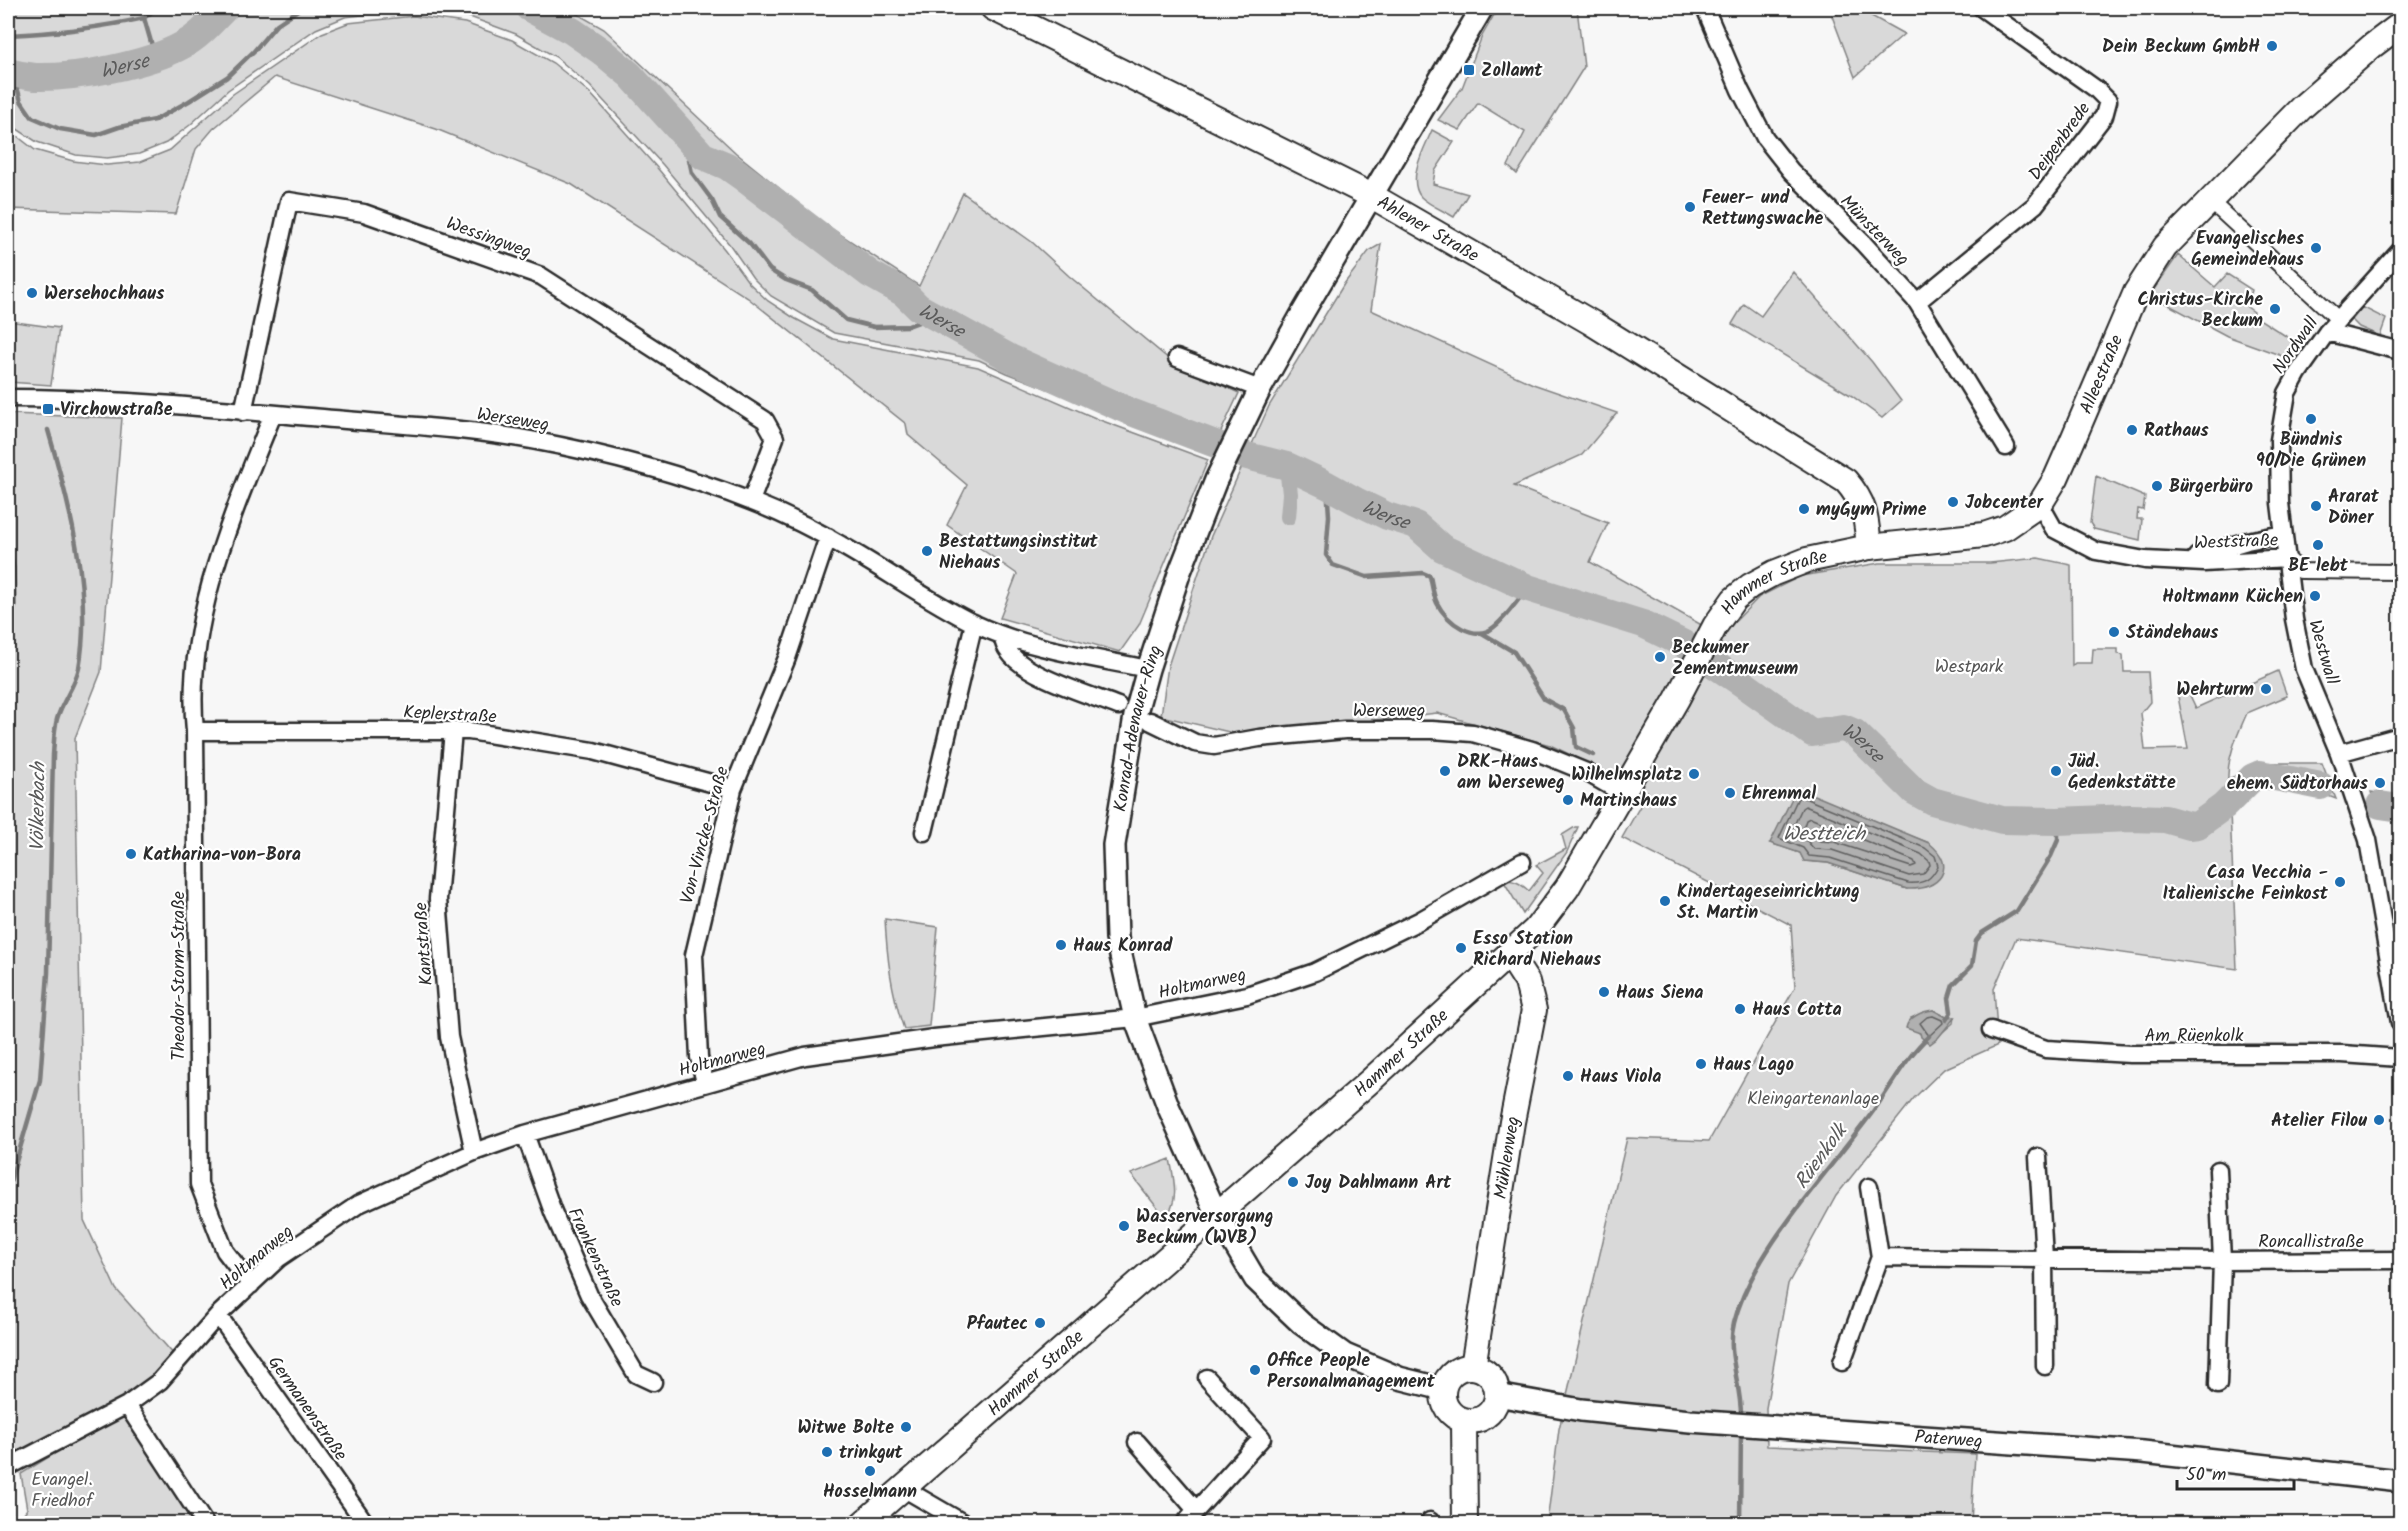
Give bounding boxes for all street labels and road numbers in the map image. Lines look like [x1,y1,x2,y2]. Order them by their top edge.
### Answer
street label: Deipenbrede [2022,97,2099,187]
street label: Ahlener Straße [1371,189,1484,271]
street label: Münsterweg [1832,189,1916,273]
street label: Wessingweg [442,210,535,267]
street label: Nordwall [2266,311,2327,381]
street label: Alleestraße [2072,331,2132,419]
street label: Werseweg [475,400,551,440]
street label: Weststraße [2193,527,2279,558]
street label: Hammer Straße [1714,543,1830,622]
street label: Westwall [2299,617,2346,689]
street label: Konrad-Adenauer-Ring [1107,642,1171,814]
street label: Werseweg [1353,697,1425,726]
street label: Keplerstraße [402,699,497,732]
street label: Von-Vincke-Straße [673,763,738,907]
street label: Theodor-Storm-Straße [165,891,194,1061]
street label: Kantstraße [407,901,442,986]
street label: Holtmarweg [1156,961,1249,1008]
street label: Hammer Straße [1348,1003,1456,1105]
street label: Am Rüenkolk [2145,1022,2244,1051]
street label: Holtmarweg [676,1035,769,1086]
street label: Mühlenweg [1487,1114,1529,1201]
street label: Frankenstraße [559,1203,630,1312]
street label: Holtmarweg [214,1218,300,1298]
street label: Roncallistraße [2258,1228,2364,1257]
street label: Hammer Straße [982,1324,1091,1424]
street label: Germanenstraße [260,1350,354,1467]
street label: Paterweg [1913,1423,1983,1457]

